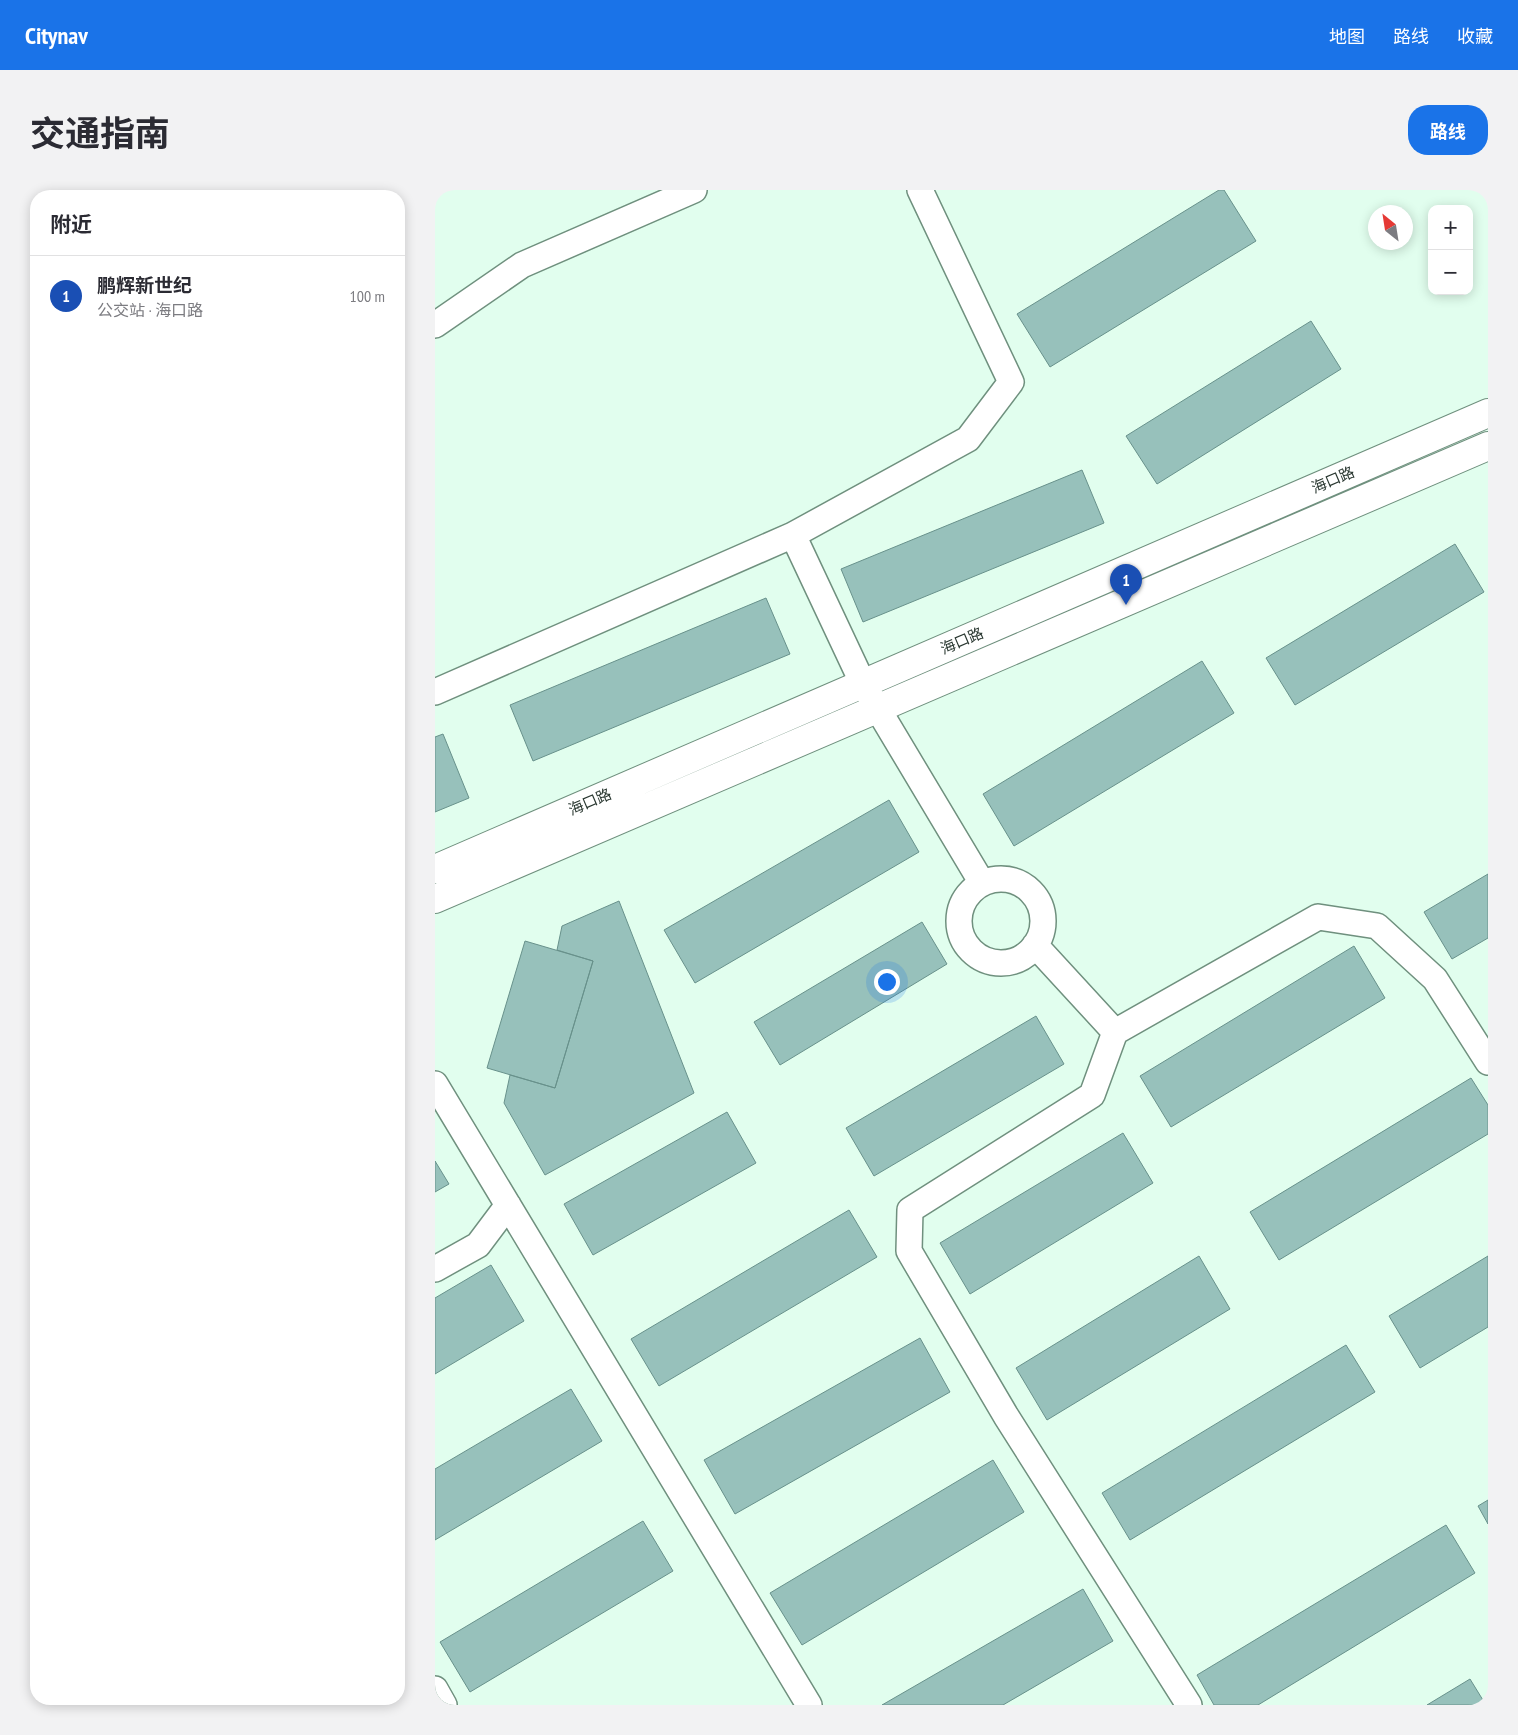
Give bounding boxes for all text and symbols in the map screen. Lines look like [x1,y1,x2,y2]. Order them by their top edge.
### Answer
text: Citynav [25,20,88,51]
text: 地图 [1329,25,1365,48]
text: 路线 [1393,25,1429,48]
text: 收藏 [1457,25,1493,48]
button: 路线 [1408,105,1488,155]
text: 交通指南 [30,110,170,156]
north arrow [1368,205,1413,250]
map controls [1428,205,1473,295]
button: + [1428,205,1473,250]
text: 附近 [50,211,92,238]
button: − [1428,250,1473,295]
text: 鹏辉新世纪 [97,273,192,297]
text: 1 [62,286,70,306]
text: 100 m [350,286,385,306]
text: 公交站 · 海口路 [97,300,203,320]
street label: 海口路 [1308,462,1357,497]
pin: 1 [1110,564,1142,605]
street label: 海口路 [937,623,986,658]
street label: 海口路 [565,784,614,819]
your location [874,969,900,995]

